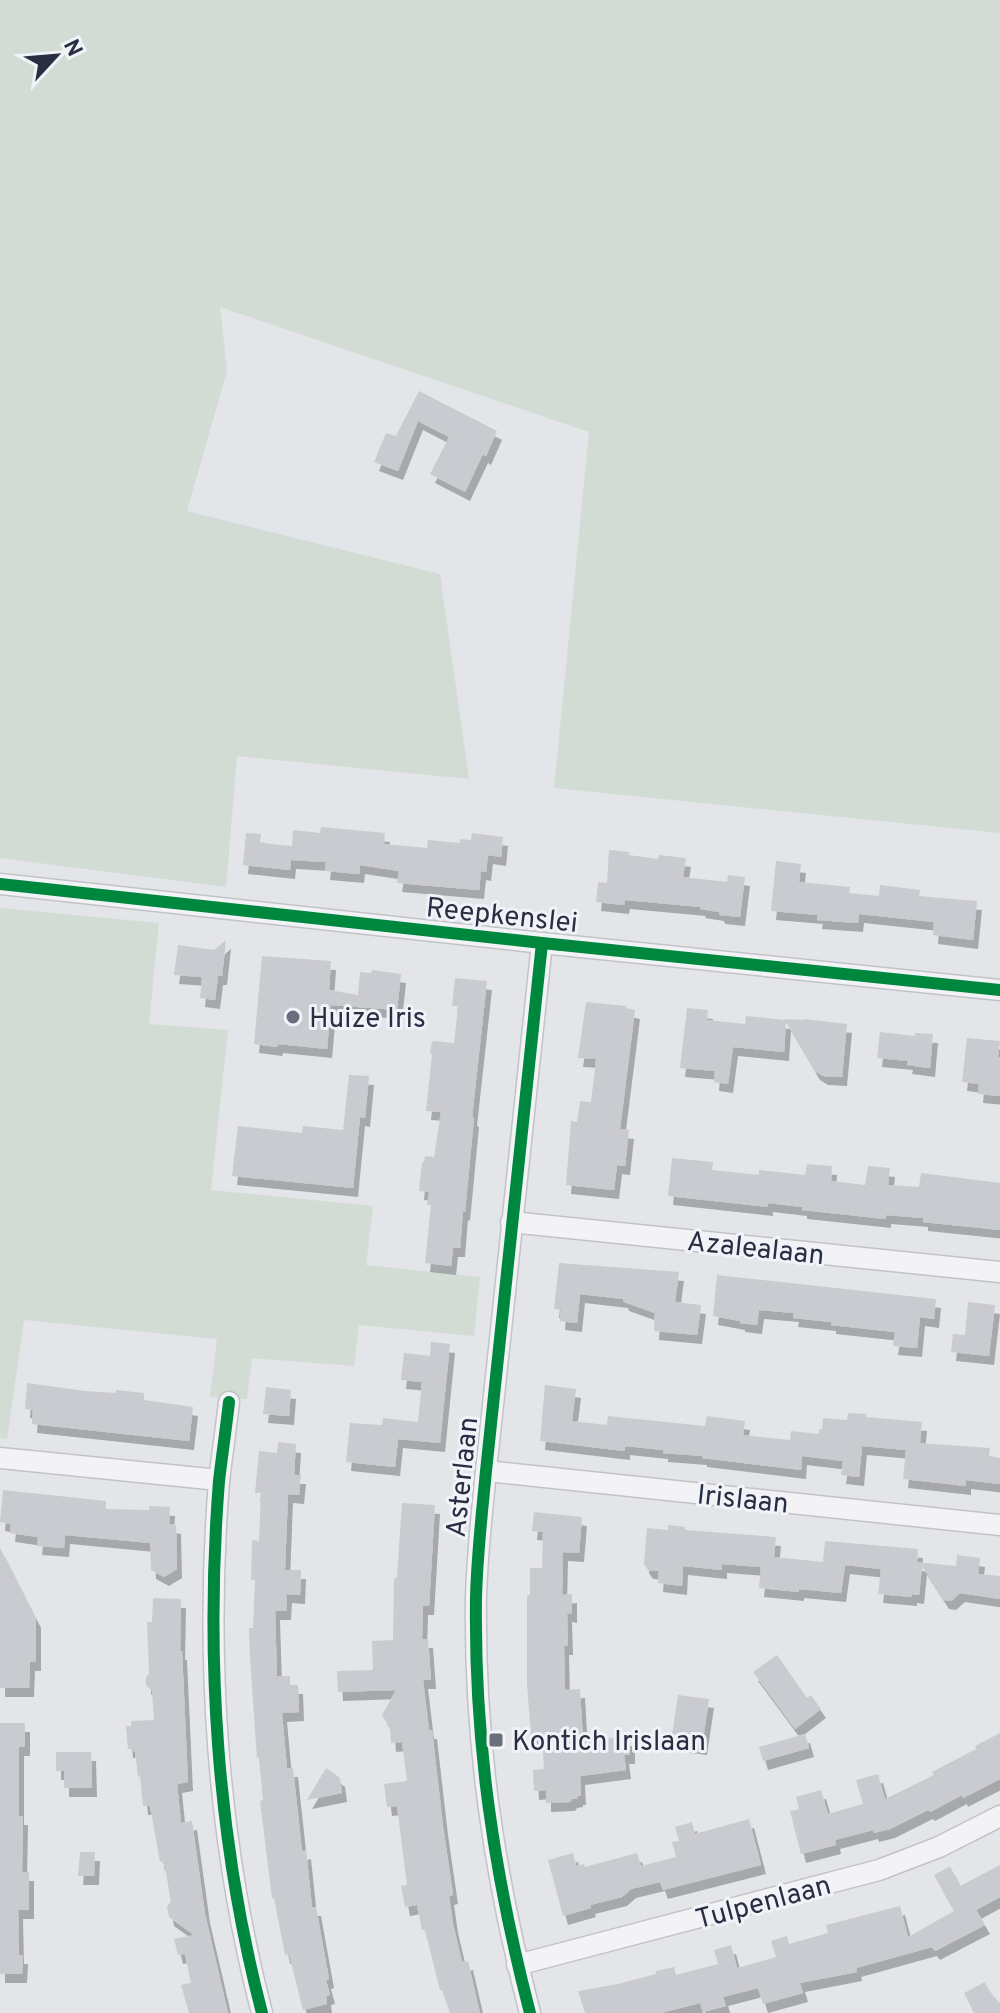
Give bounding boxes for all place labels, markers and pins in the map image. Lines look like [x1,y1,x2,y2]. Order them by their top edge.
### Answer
place label: Huize Iris [309,1002,426,1038]
marker: Huize Iris [284,1008,302,1026]
place label: Kontich Irislaan [512,1725,706,1761]
marker: Kontich Irislaan [487,1731,505,1749]

